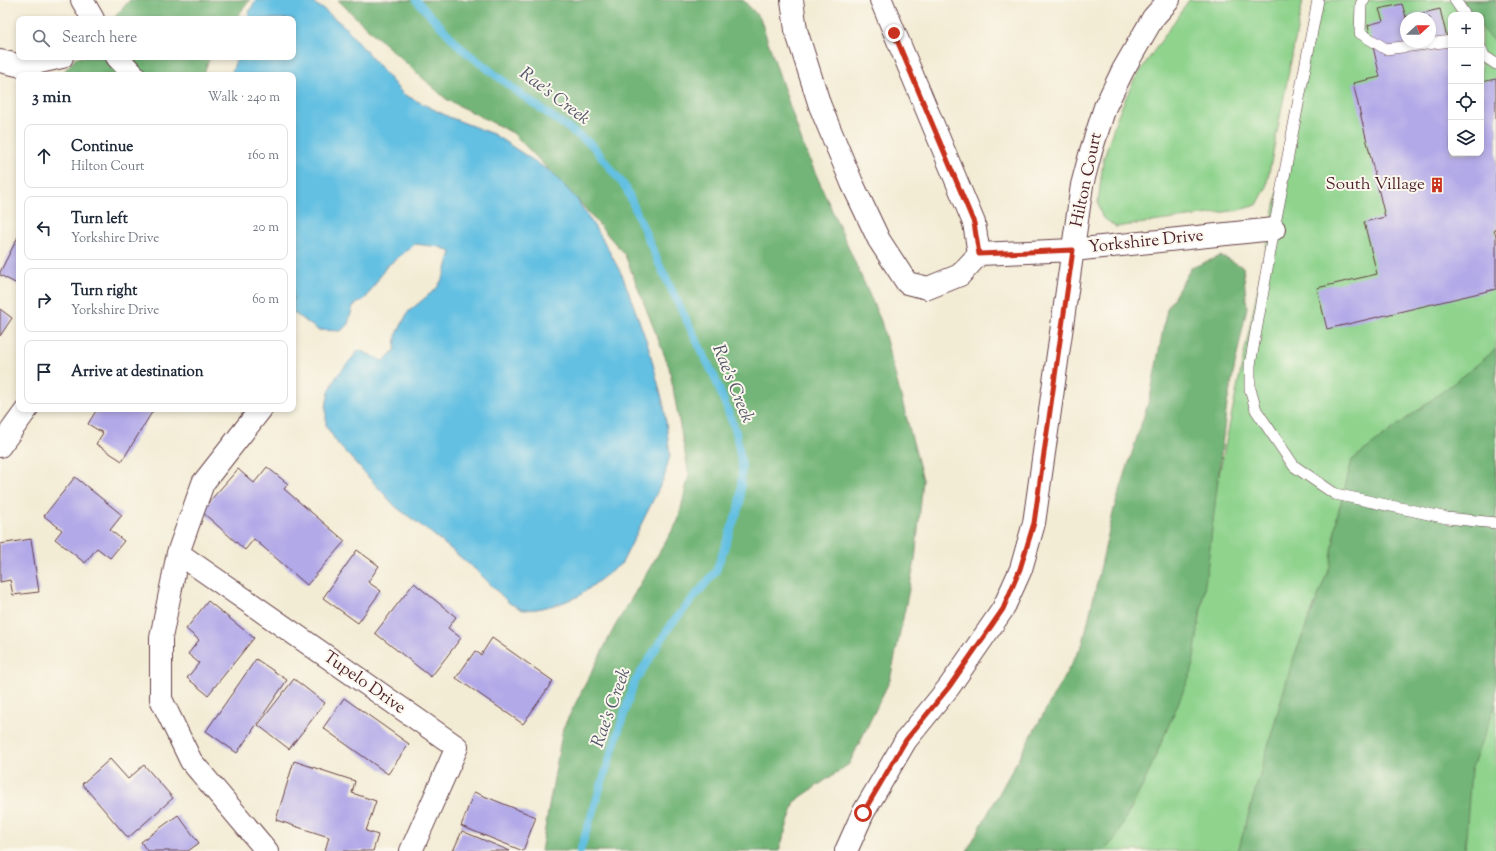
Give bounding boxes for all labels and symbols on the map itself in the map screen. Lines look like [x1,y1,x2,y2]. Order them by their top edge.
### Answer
north arrow [1400,12,1436,48]
route end [885,24,903,42]
water label: Rae's Creek [513,62,595,132]
street label: Hilton Court [1065,130,1109,230]
place label: South Village [1326,173,1425,197]
building icon: South Village [1428,176,1446,194]
street label: Yorkshire Drive [1087,224,1205,260]
water label: Rae's Creek [704,341,760,427]
street label: Tupelo Drive [318,646,410,720]
water label: Rae's Creek [586,665,638,751]
route start [854,804,872,822]

